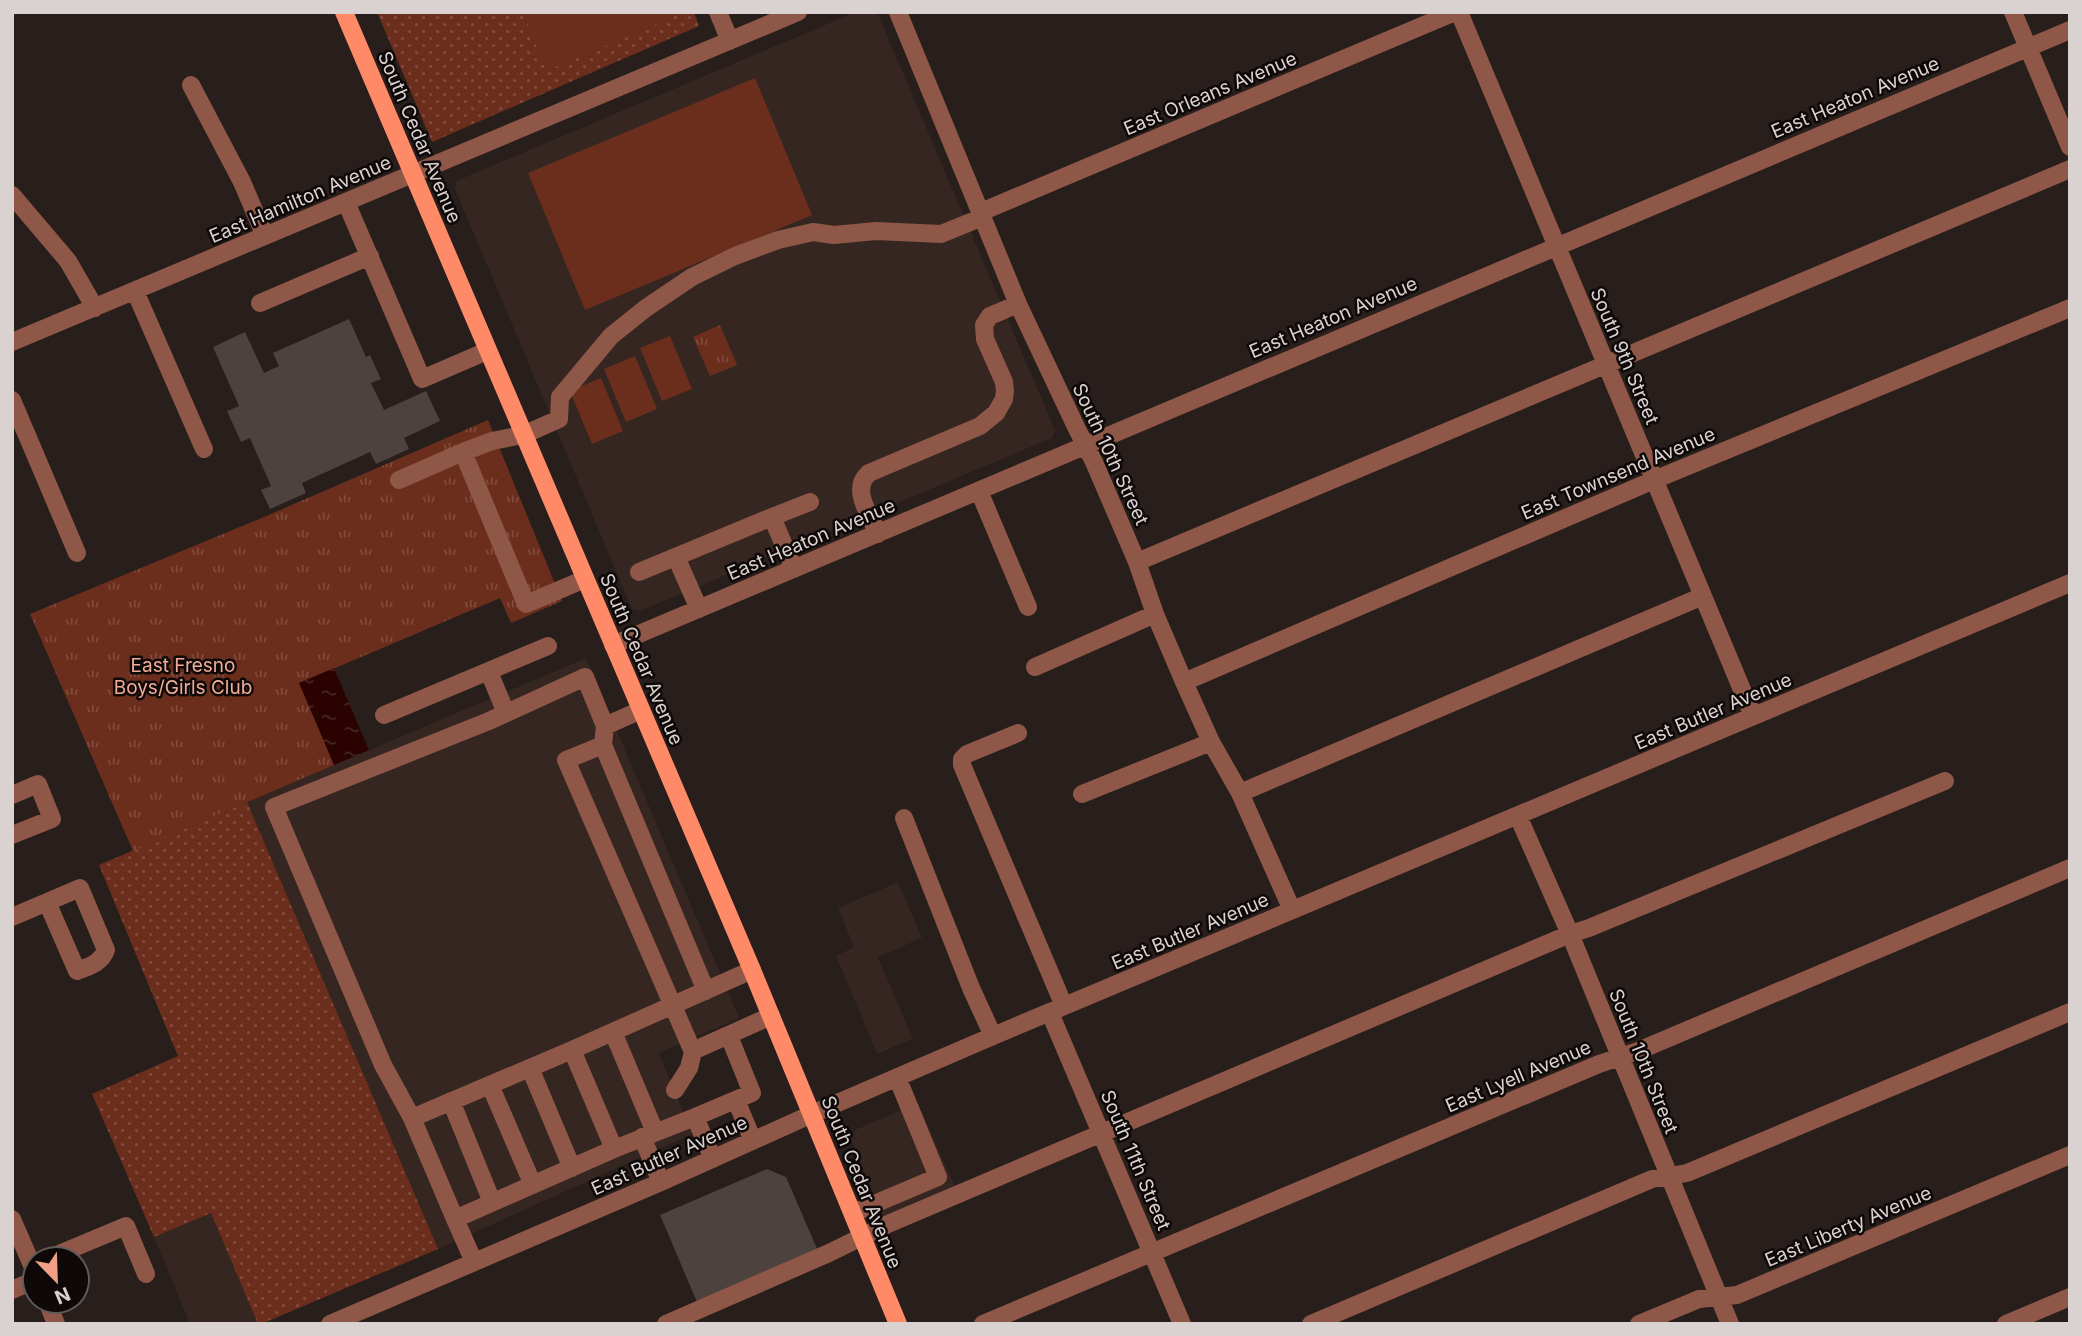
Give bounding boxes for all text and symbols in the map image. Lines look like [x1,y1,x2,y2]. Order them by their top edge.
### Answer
street label: East Orleans Avenue [1120,47,1300,140]
street label: South Cedar Avenue [373,48,466,226]
street label: East Heaton Avenue [1768,52,1943,143]
street label: East Hamilton Avenue [206,151,395,248]
street label: East Heaton Avenue [1246,272,1421,363]
street label: South 9th Street [1585,284,1664,428]
street label: South 10th Street [1068,380,1154,529]
street label: East Townsend Avenue [1518,422,1719,525]
street label: East Heaton Avenue [724,494,899,585]
street label: South Cedar Avenue [595,570,688,748]
park label: East Fresno Boys/Girls Club [114,654,252,699]
street label: East Butler Avenue [1631,668,1795,755]
street label: East Butler Avenue [1108,888,1272,975]
street label: South 10th Street [1604,985,1683,1137]
street label: East Lyell Avenue [1442,1035,1594,1117]
street label: South 11th Street [1096,1087,1175,1234]
street label: South Cedar Avenue [816,1093,907,1272]
street label: East Butler Avenue [588,1111,751,1200]
street label: East Liberty Avenue [1762,1181,1935,1272]
north arrow [21,1245,91,1315]
text: N [51,1282,74,1309]

